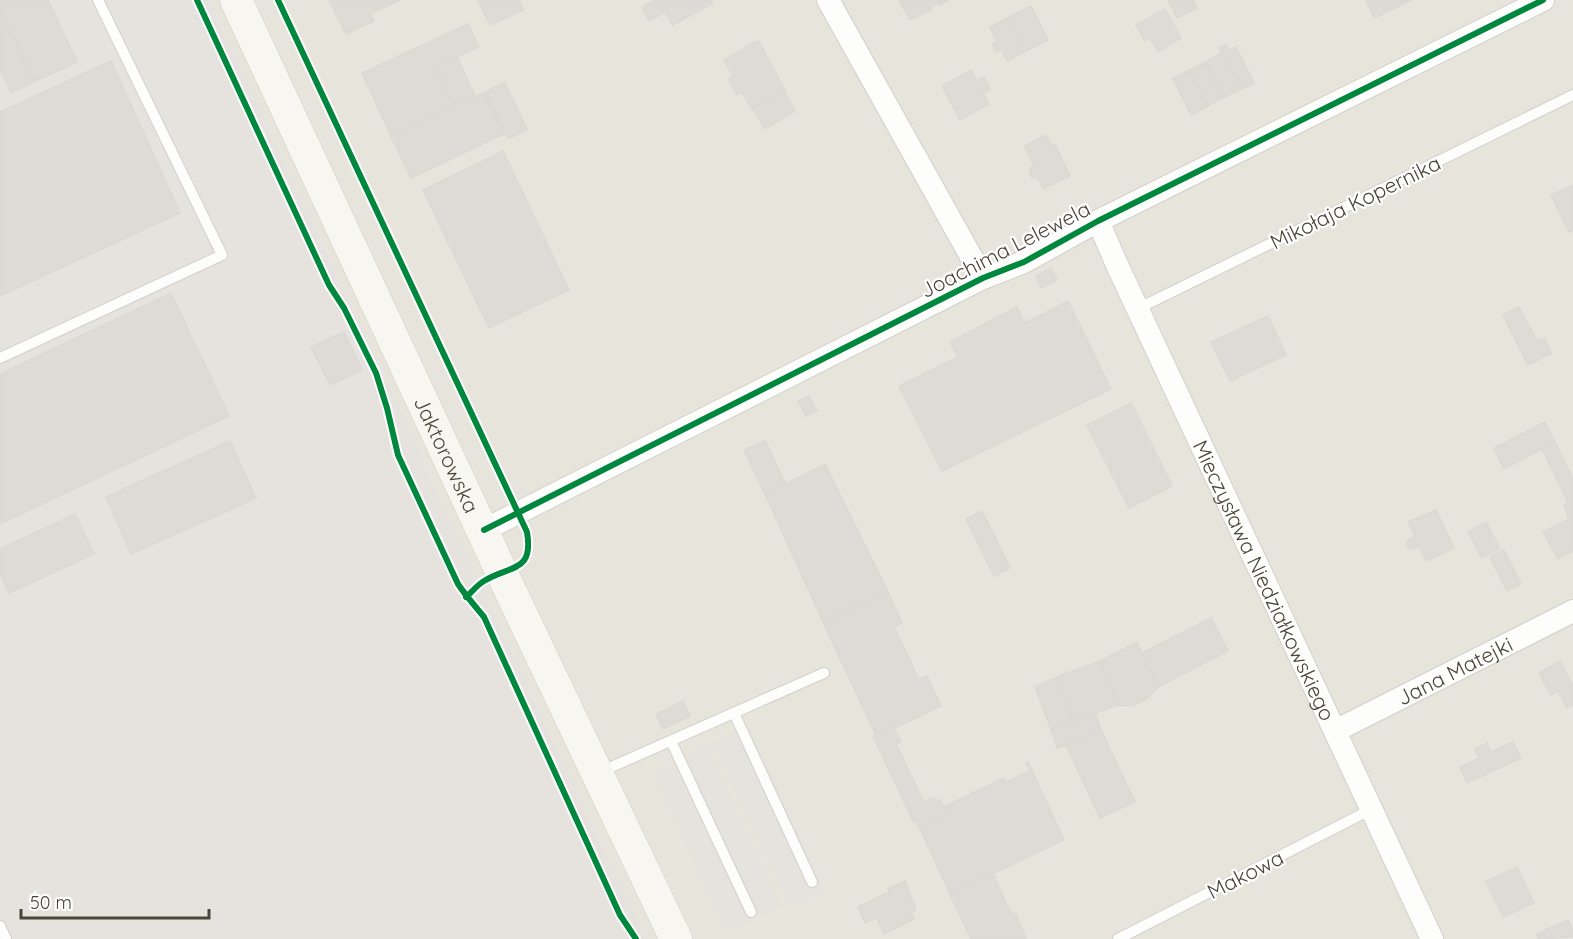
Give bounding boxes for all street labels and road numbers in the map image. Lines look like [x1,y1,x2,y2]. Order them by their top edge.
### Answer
street label: Mikołaja Kopernika [1265,149,1445,255]
street label: Joachima Lelewela [916,195,1094,303]
street label: Jaktorowska [409,392,485,517]
street label: Mieczysława Niedziałkowskiego [1188,436,1341,725]
street label: Jana Matejki [1393,631,1517,711]
street label: Makowa [1202,844,1288,904]

